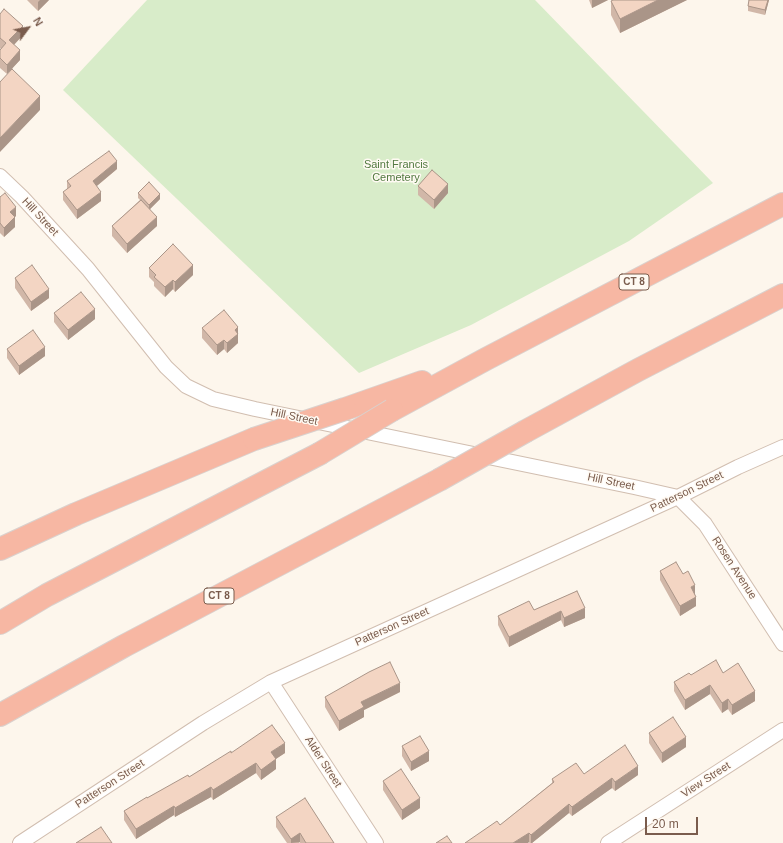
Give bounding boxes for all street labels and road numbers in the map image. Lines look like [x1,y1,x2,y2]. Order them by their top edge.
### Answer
street label: Hill Street [19,195,61,239]
road number: CT 8 [619,274,649,290]
street label: Hill Street [269,406,319,428]
street label: Patterson Street [648,469,726,515]
street label: Hill Street [586,471,636,493]
street label: Rosen Avenue [709,534,759,602]
road number: CT 8 [204,588,234,604]
street label: Patterson Street [353,605,431,649]
street label: Alder Street [302,734,344,790]
street label: Patterson Street [73,757,147,811]
street label: View Street [679,759,733,801]

